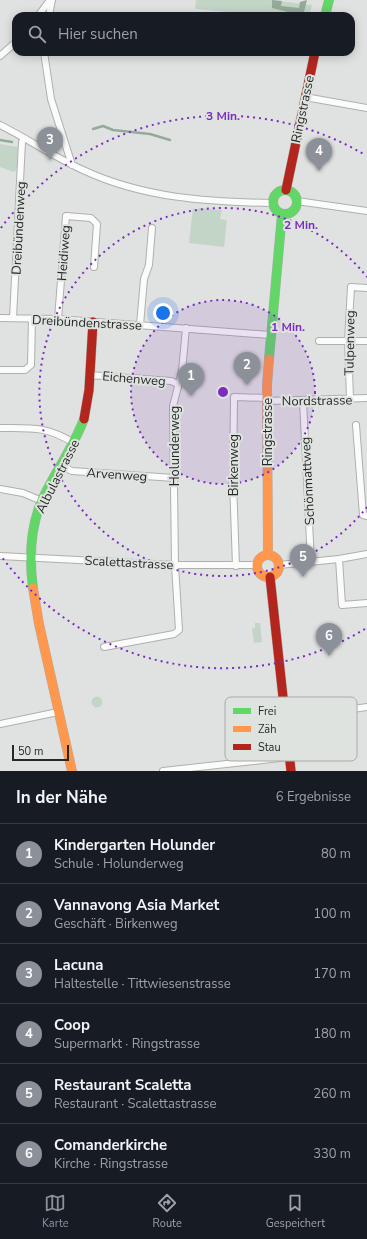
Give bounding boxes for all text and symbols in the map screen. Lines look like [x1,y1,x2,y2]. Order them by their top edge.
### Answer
search box [12,12,355,56]
icon: search [26,23,48,45]
text: Hier suchen [58,24,138,44]
street label: Ringstrasse [287,74,319,145]
text: 3 Min. [206,108,240,124]
pin: 3 [37,127,63,160]
pin: 4 [306,138,332,171]
street label: Dreibündenweg [8,181,30,275]
text: 2 Min. [284,217,318,233]
street label: Heidiweg [53,225,75,282]
your location [153,303,173,323]
street label: Tulpenweg [340,310,360,376]
street label: Dreibündenstrasse [32,311,142,335]
text: 1 Min. [271,319,305,335]
pin: 2 [234,352,260,385]
pin: 1 [178,363,204,396]
street label: Eichenweg [101,367,166,391]
centre of rings [216,385,230,399]
street label: Nordstrasse [282,391,353,411]
street label: Ringstrasse [259,398,277,466]
street label: Holunderweg [166,406,184,486]
street label: Birkenweg [225,434,243,496]
street label: Albulastrasse [32,436,84,516]
street label: Schönmattweg [297,436,319,526]
street label: Arvenweg [86,464,148,486]
pin: 5 [290,544,316,577]
street label: Scalettastrasse [84,552,174,574]
pin: 6 [316,623,342,656]
legend [225,697,357,761]
text: Frei [258,704,276,719]
text: Zäh [258,722,276,737]
text: Stau [258,740,281,755]
scale bar [12,743,69,762]
text: 50 m [18,744,43,759]
text: In der Nähe [16,786,107,809]
text: 6 Ergebnisse [276,788,351,806]
text: Kindergarten Holunder [54,835,215,855]
text: 1 [25,845,33,863]
text: 80 m [321,845,351,863]
text: Schule · Holunderweg [54,855,184,873]
text: Vannavong Asia Market [54,895,219,915]
text: 2 [25,905,33,923]
text: 100 m [313,905,351,923]
text: Geschäft · Birkenweg [54,915,178,933]
text: Lacuna [54,955,103,975]
text: 3 [25,965,33,983]
text: 170 m [313,965,351,983]
text: Haltestelle · Tittwiesenstrasse [54,975,231,993]
text: Coop [54,1015,90,1035]
text: 4 [25,1025,33,1043]
text: 180 m [313,1025,351,1043]
text: Supermarkt · Ringstrasse [54,1035,200,1053]
text: Restaurant Scaletta [54,1075,192,1095]
text: 5 [25,1085,33,1103]
text: 260 m [313,1085,351,1103]
text: Restaurant · Scalettastrasse [54,1095,216,1113]
text: Comanderkirche [54,1135,167,1155]
text: 6 [25,1145,33,1163]
text: 330 m [313,1145,351,1163]
text: Kirche · Ringstrasse [54,1155,168,1173]
tab: Karte [42,1192,69,1231]
tab: Route [153,1192,182,1231]
tab: Gespeichert [266,1192,325,1231]

